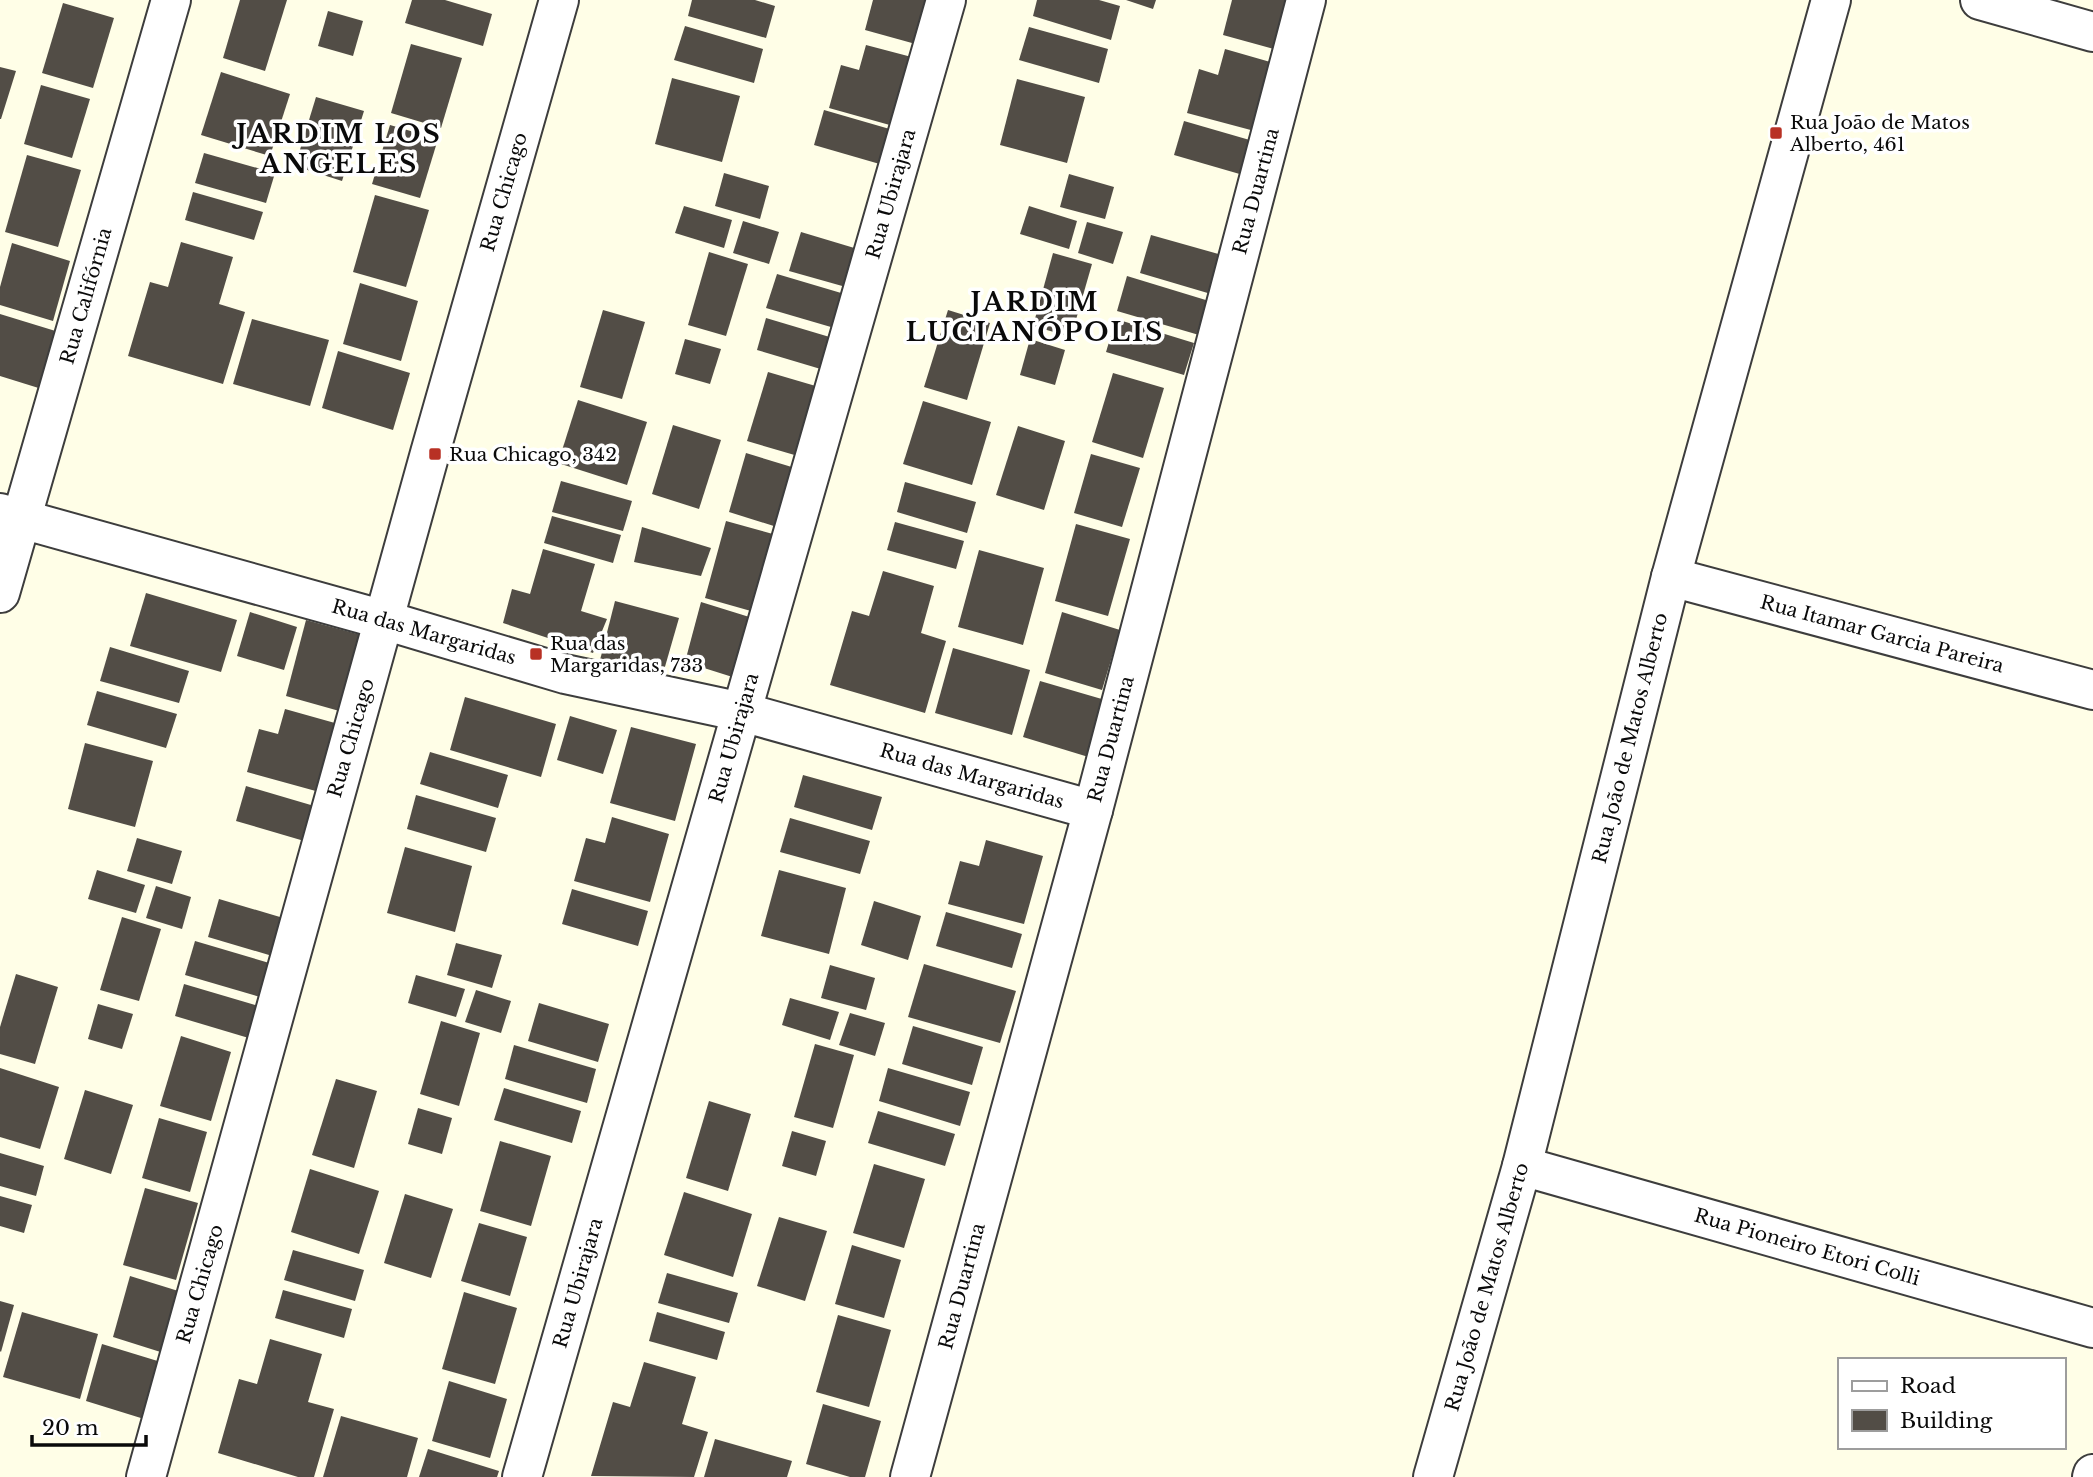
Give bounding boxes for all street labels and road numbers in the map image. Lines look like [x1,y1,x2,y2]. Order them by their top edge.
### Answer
street label: Rua Duartina [1228,125,1284,257]
street label: Rua Ubirajara [861,126,921,262]
street label: Rua Chicago [476,130,532,254]
street label: Rua Califórnia [56,225,117,367]
street label: Rua Itamar Garcia Pareira [1758,590,2007,678]
street label: Rua das Margaridas [329,595,519,669]
street label: Rua João de Matos Alberto [1588,610,1672,866]
street label: Rua Ubirajara [704,670,764,806]
street label: Rua Duartina [1083,673,1139,805]
street label: Rua Chicago [323,676,379,800]
street label: Rua das Margaridas [877,739,1067,813]
street label: Rua João de Matos Alberto [1440,1160,1534,1414]
street label: Rua Pioneiro Etori Colli [1692,1204,1923,1290]
street label: Rua Ubirajara [548,1215,608,1351]
street label: Rua Duartina [934,1220,990,1352]
street label: Rua Chicago [172,1222,228,1346]

